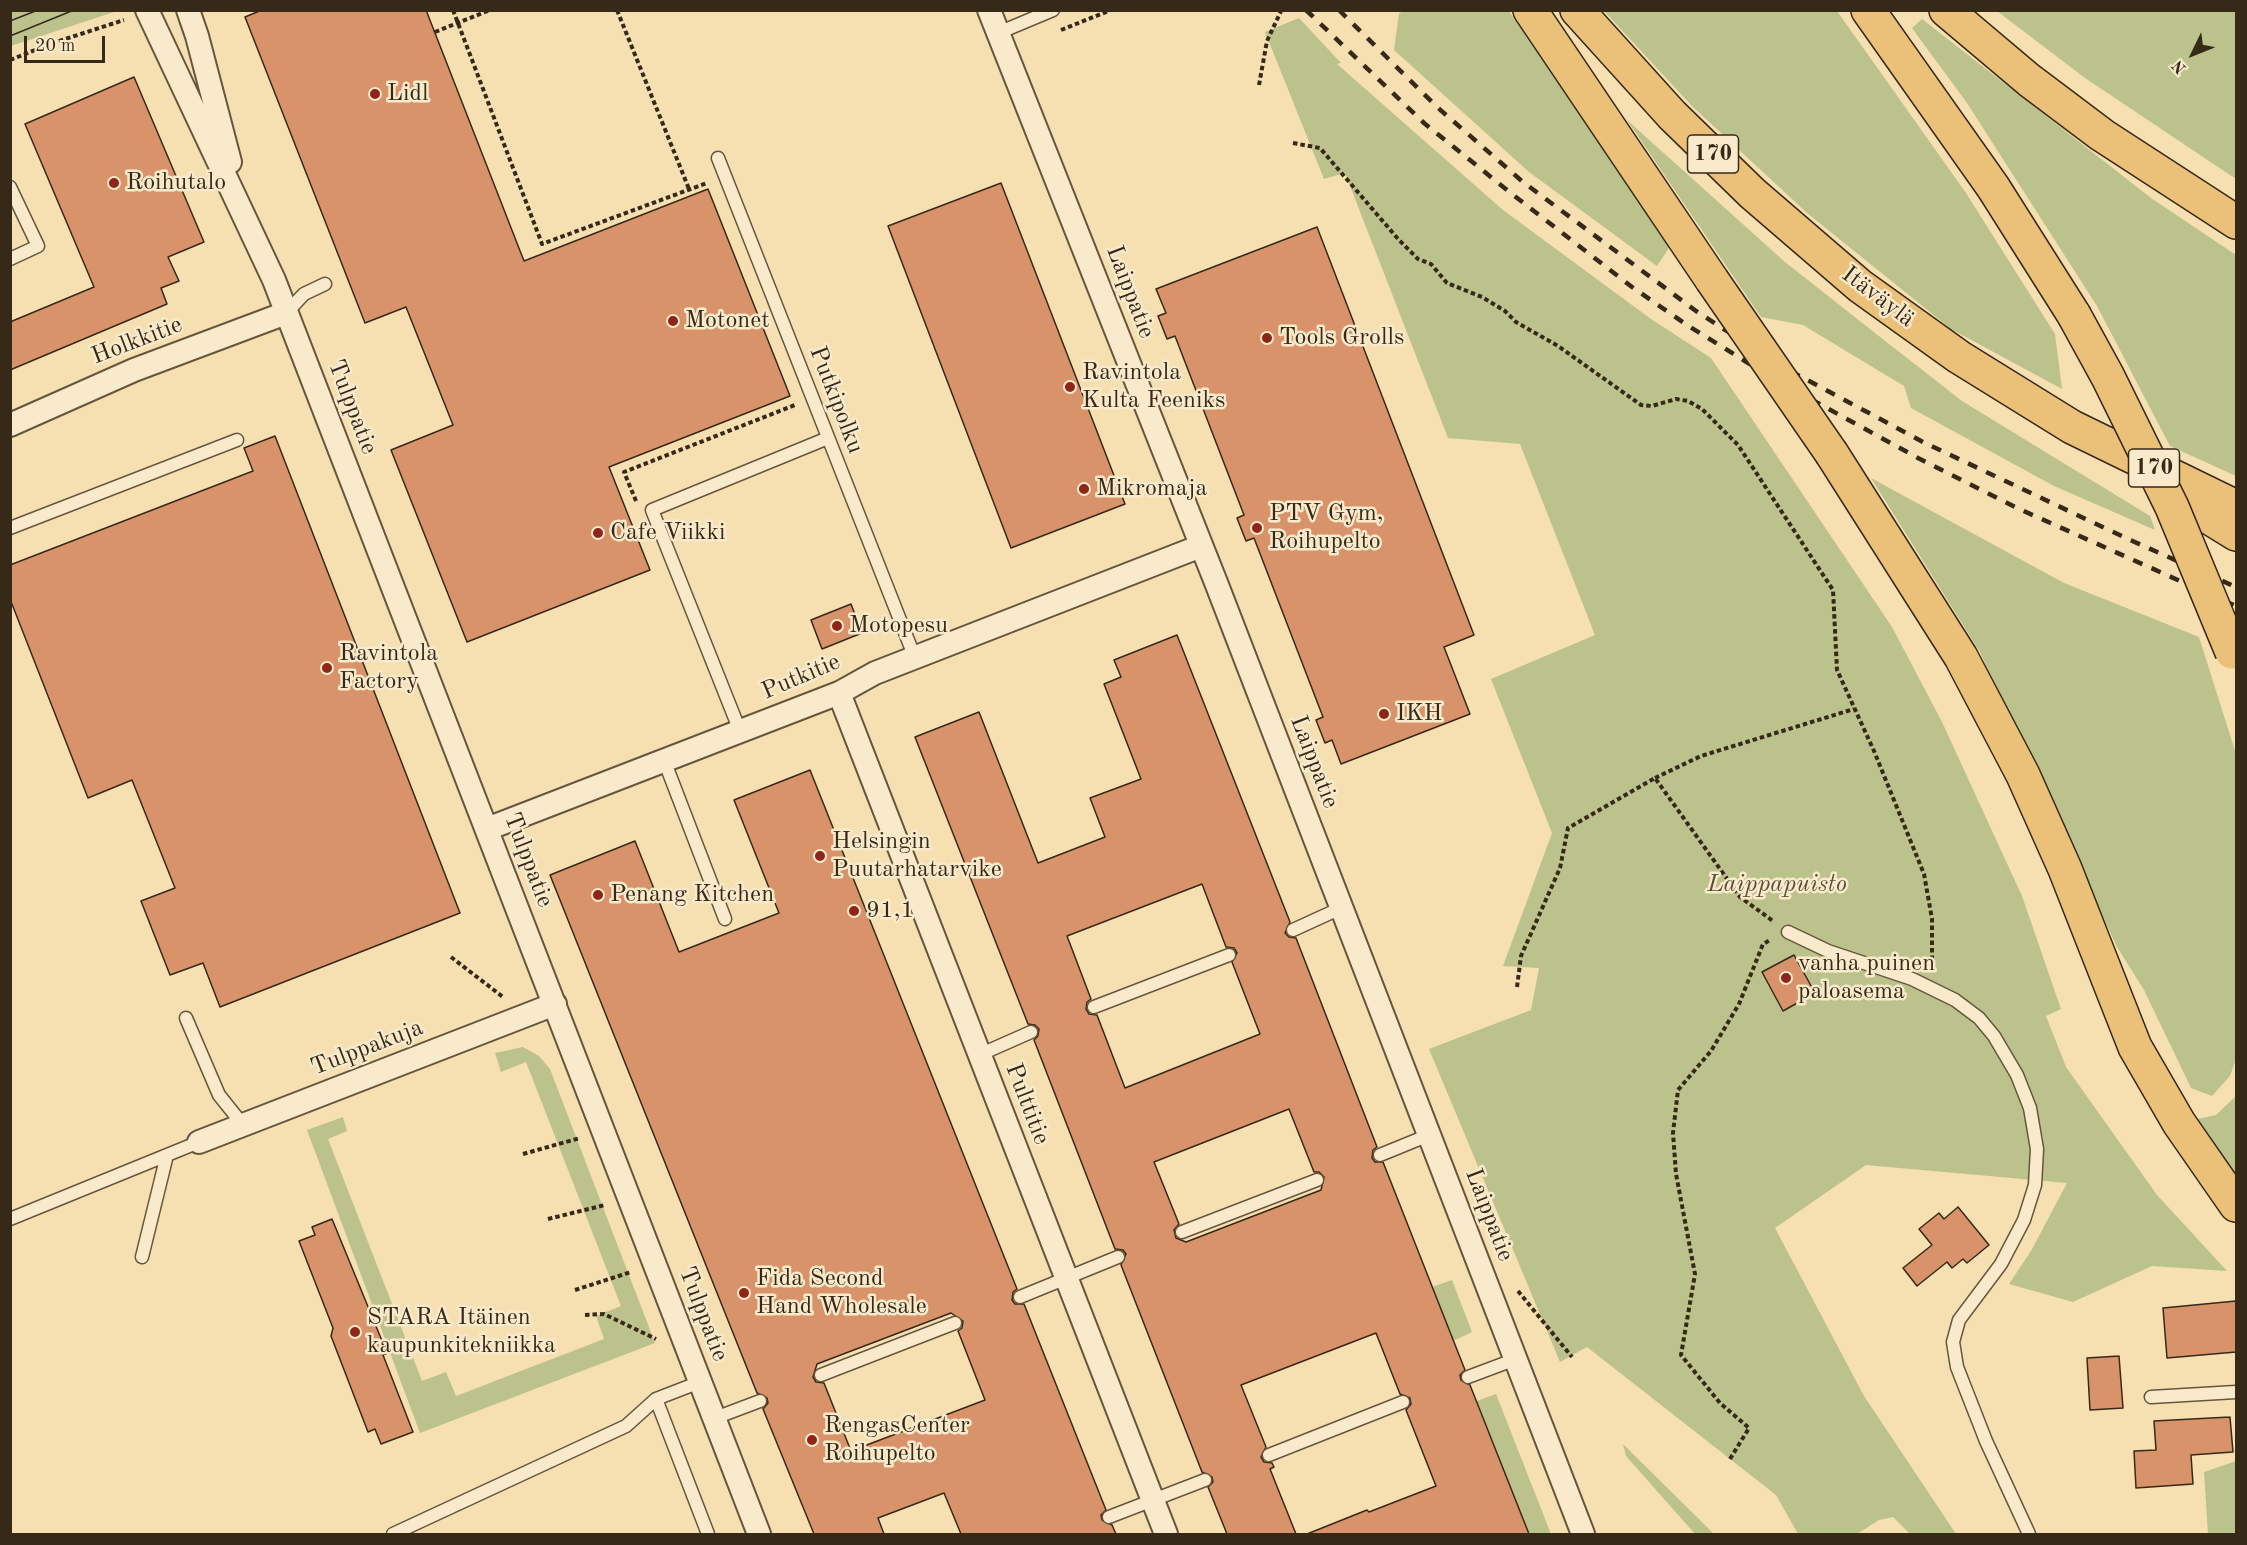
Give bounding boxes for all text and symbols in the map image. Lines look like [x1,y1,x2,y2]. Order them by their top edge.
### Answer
scale bar [27,24,108,62]
north arrow [2163,24,2223,84]
text: 20 m [35,37,75,55]
text: N [2170,56,2190,76]
place label: Lidl [387,80,429,108]
marker: Lidl [368,87,382,101]
road number: 170 [1688,135,1738,173]
place label: Roihutalo [126,169,226,197]
marker: Roihutalo [107,176,121,190]
street label: Laippatie [1099,242,1161,342]
street label: Itäväylä [1836,260,1920,334]
place label: Motonet [685,307,770,335]
street label: Holkkitie [88,311,186,371]
marker: Motonet [666,314,680,328]
place label: Tools Grolls [1279,324,1404,352]
marker: Tools Grolls [1260,331,1274,345]
street label: Putkipolku [802,342,870,458]
street label: Tulppatie [321,356,383,458]
place label: Ravintola Kulta Feeniks [1082,359,1225,415]
marker: Ravintola Kulta Feeniks [1063,380,1077,394]
road number: 170 [2128,449,2180,487]
place label: Mikromaja [1096,475,1207,503]
marker: Mikromaja [1077,482,1091,496]
place label: PTV Gym, Roihupelto [1269,500,1383,556]
place label: Cafe Viikki [610,519,725,547]
marker: PTV Gym, Roihupelto [1250,521,1264,535]
marker: Cafe Viikki [591,526,605,540]
place label: Motopesu [849,612,948,640]
marker: Motopesu [830,619,844,633]
place label: Ravintola Factory [339,640,438,696]
street label: Putkitie [757,648,845,706]
marker: Ravintola Factory [320,661,334,675]
place label: IKH [1396,700,1443,728]
marker: IKH [1377,707,1391,721]
street label: Laippatie [1283,712,1345,812]
street label: Tulppatie [497,809,559,911]
place label: Helsingin Puutarhatarvike [832,828,1002,884]
marker: Helsingin Puutarhatarvike [813,849,827,863]
park label: Laippapuisto [1707,871,1847,899]
place label: Penang Kitchen [610,881,774,909]
marker: Penang Kitchen [591,888,605,902]
place label: 91,1 [866,897,914,925]
marker: 91,1 [847,904,861,918]
place label: vanha puinen paloasema [1798,950,1935,1006]
marker: vanha puinen paloasema [1779,971,1793,985]
street label: Tulppakuja [307,1013,427,1083]
street label: Pulttitie [998,1059,1056,1149]
street label: Laippatie [1458,1165,1520,1265]
street label: Tulppatie [672,1263,734,1365]
place label: Fida Second Hand Wholesale [756,1265,927,1321]
marker: Fida Second Hand Wholesale [737,1286,751,1300]
place label: STARA Itäinen kaupunkitekniikka [367,1304,556,1360]
marker: STARA Itäinen kaupunkitekniikka [348,1325,362,1339]
place label: RengasCenter Roihupelto [824,1412,970,1468]
marker: RengasCenter Roihupelto [805,1433,819,1447]

